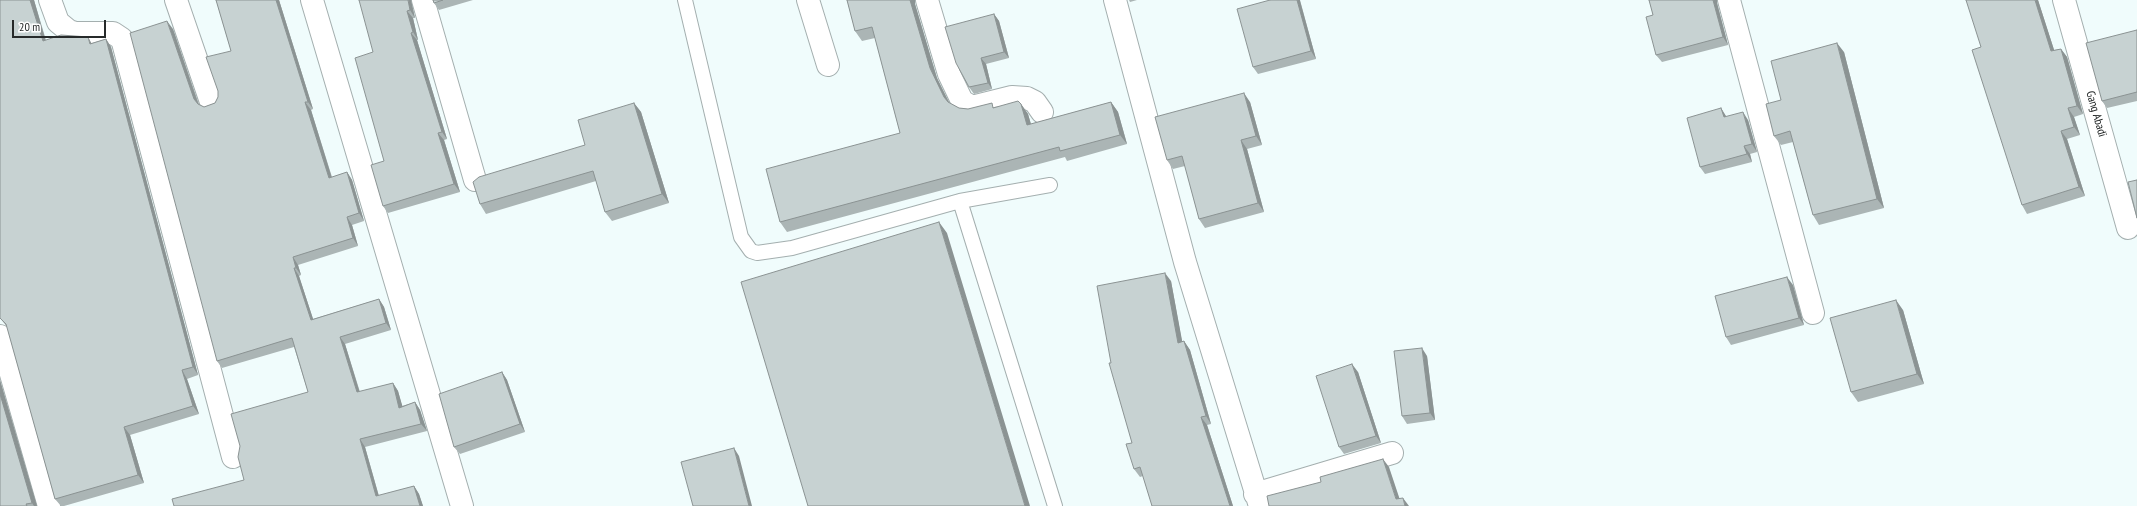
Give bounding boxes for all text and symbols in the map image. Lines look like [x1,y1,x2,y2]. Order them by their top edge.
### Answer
scale bar [14,12,108,38]
text: 20 m [19,19,40,34]
street label: Gang Abadi [2083,89,2109,139]

